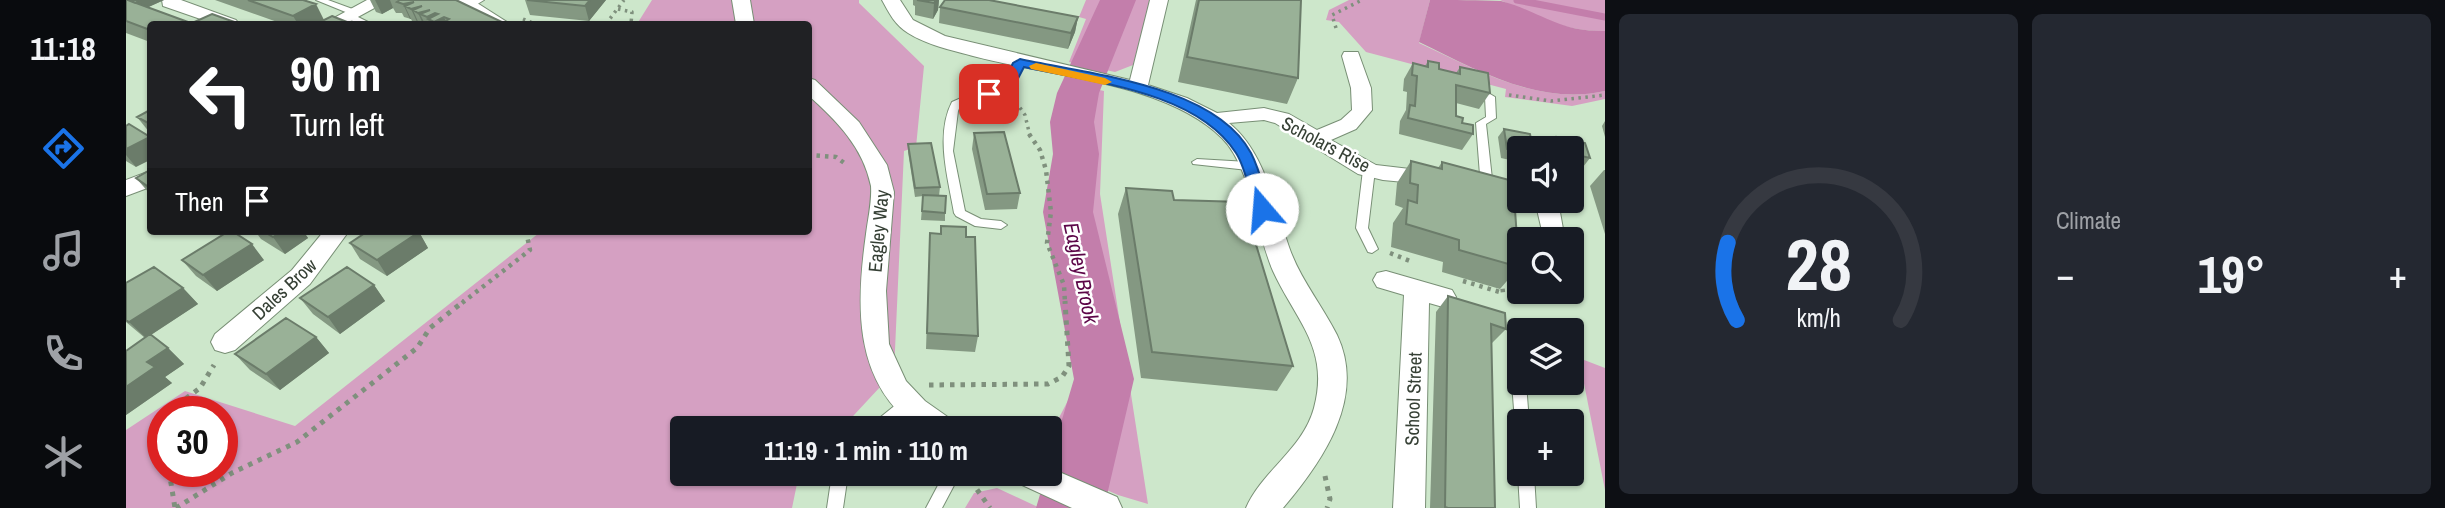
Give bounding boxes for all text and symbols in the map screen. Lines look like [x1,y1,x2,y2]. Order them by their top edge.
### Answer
text: 11:18 [30,27,96,70]
text: 90 m [290,40,382,106]
icon: left [175,49,266,140]
pin [959,64,1019,124]
icon: arrive [970,75,1008,113]
text: Turn left [290,103,384,146]
street label: Scholars Rise [1277,110,1375,178]
icon: directions [39,124,88,173]
map controls [1507,136,1584,486]
button: sound [1507,136,1584,213]
position arrow [1225,172,1299,246]
icon: arrive [238,182,276,220]
text: Then [175,184,224,219]
street label: Eagley Way [861,189,895,273]
text: Climate [2056,205,2121,236]
text: 28 [1785,215,1852,313]
water label: Eagley Brook [1057,220,1107,327]
icon: music [39,226,88,275]
button: search [1507,227,1584,304]
text: 19° [2197,239,2266,309]
text: − [2056,249,2074,300]
text: + [2389,249,2407,300]
street label: Dales Brow [246,252,323,326]
text: km/h [1796,301,1841,335]
button: layers [1507,318,1584,395]
icon: phone [39,329,88,378]
street label: School Street [1398,351,1428,446]
speed limit sign: 30 [147,396,238,487]
button: + [1507,409,1584,486]
icon: climate [39,432,88,481]
text: 11:19 · 1 min · 110 m [764,433,968,468]

